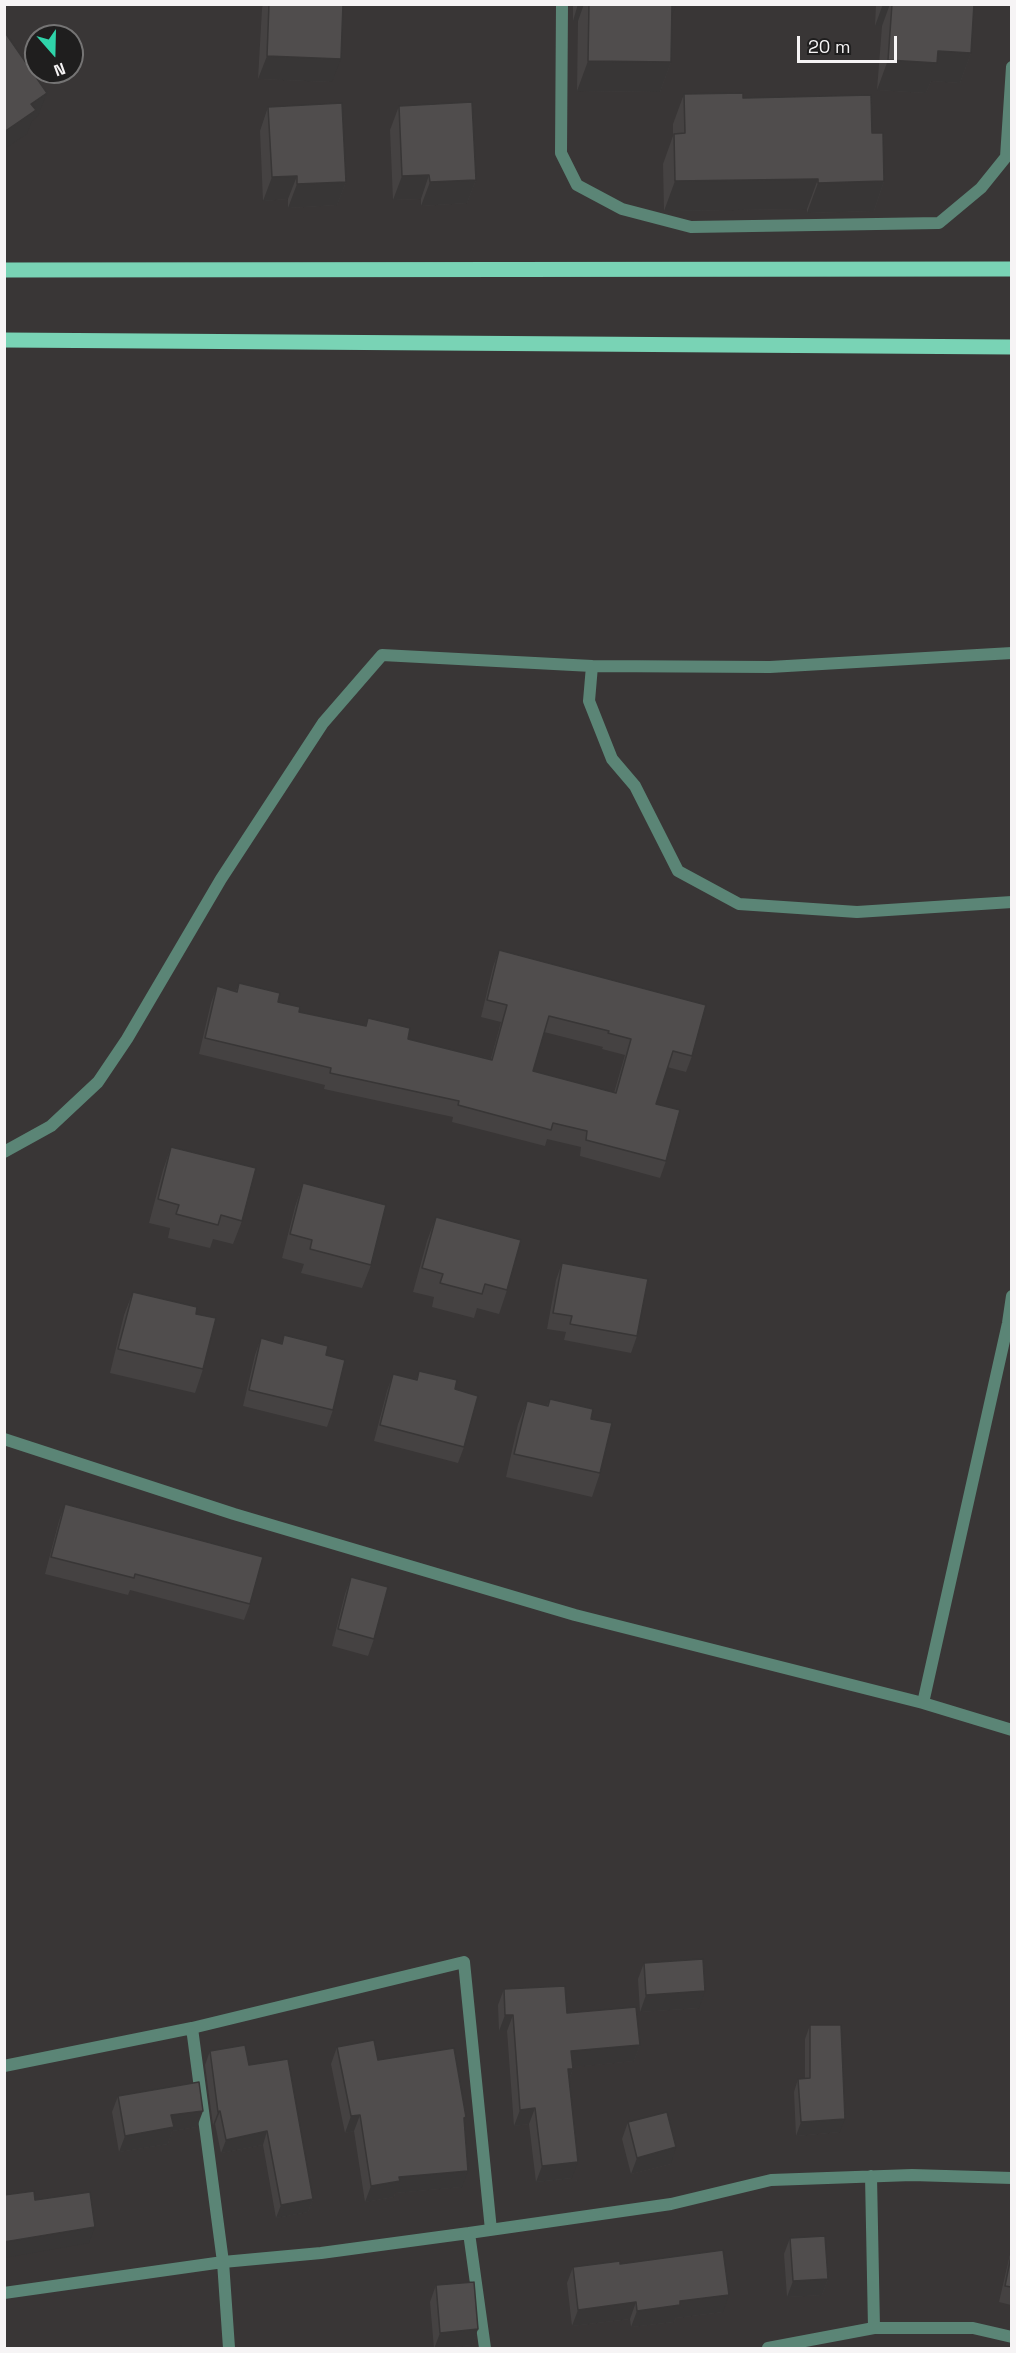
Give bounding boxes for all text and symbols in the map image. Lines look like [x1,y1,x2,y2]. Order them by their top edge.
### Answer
north arrow [24,24,84,84]
scale bar [800,24,900,62]
text: 20 m [808,35,851,58]
text: N [51,58,68,81]

